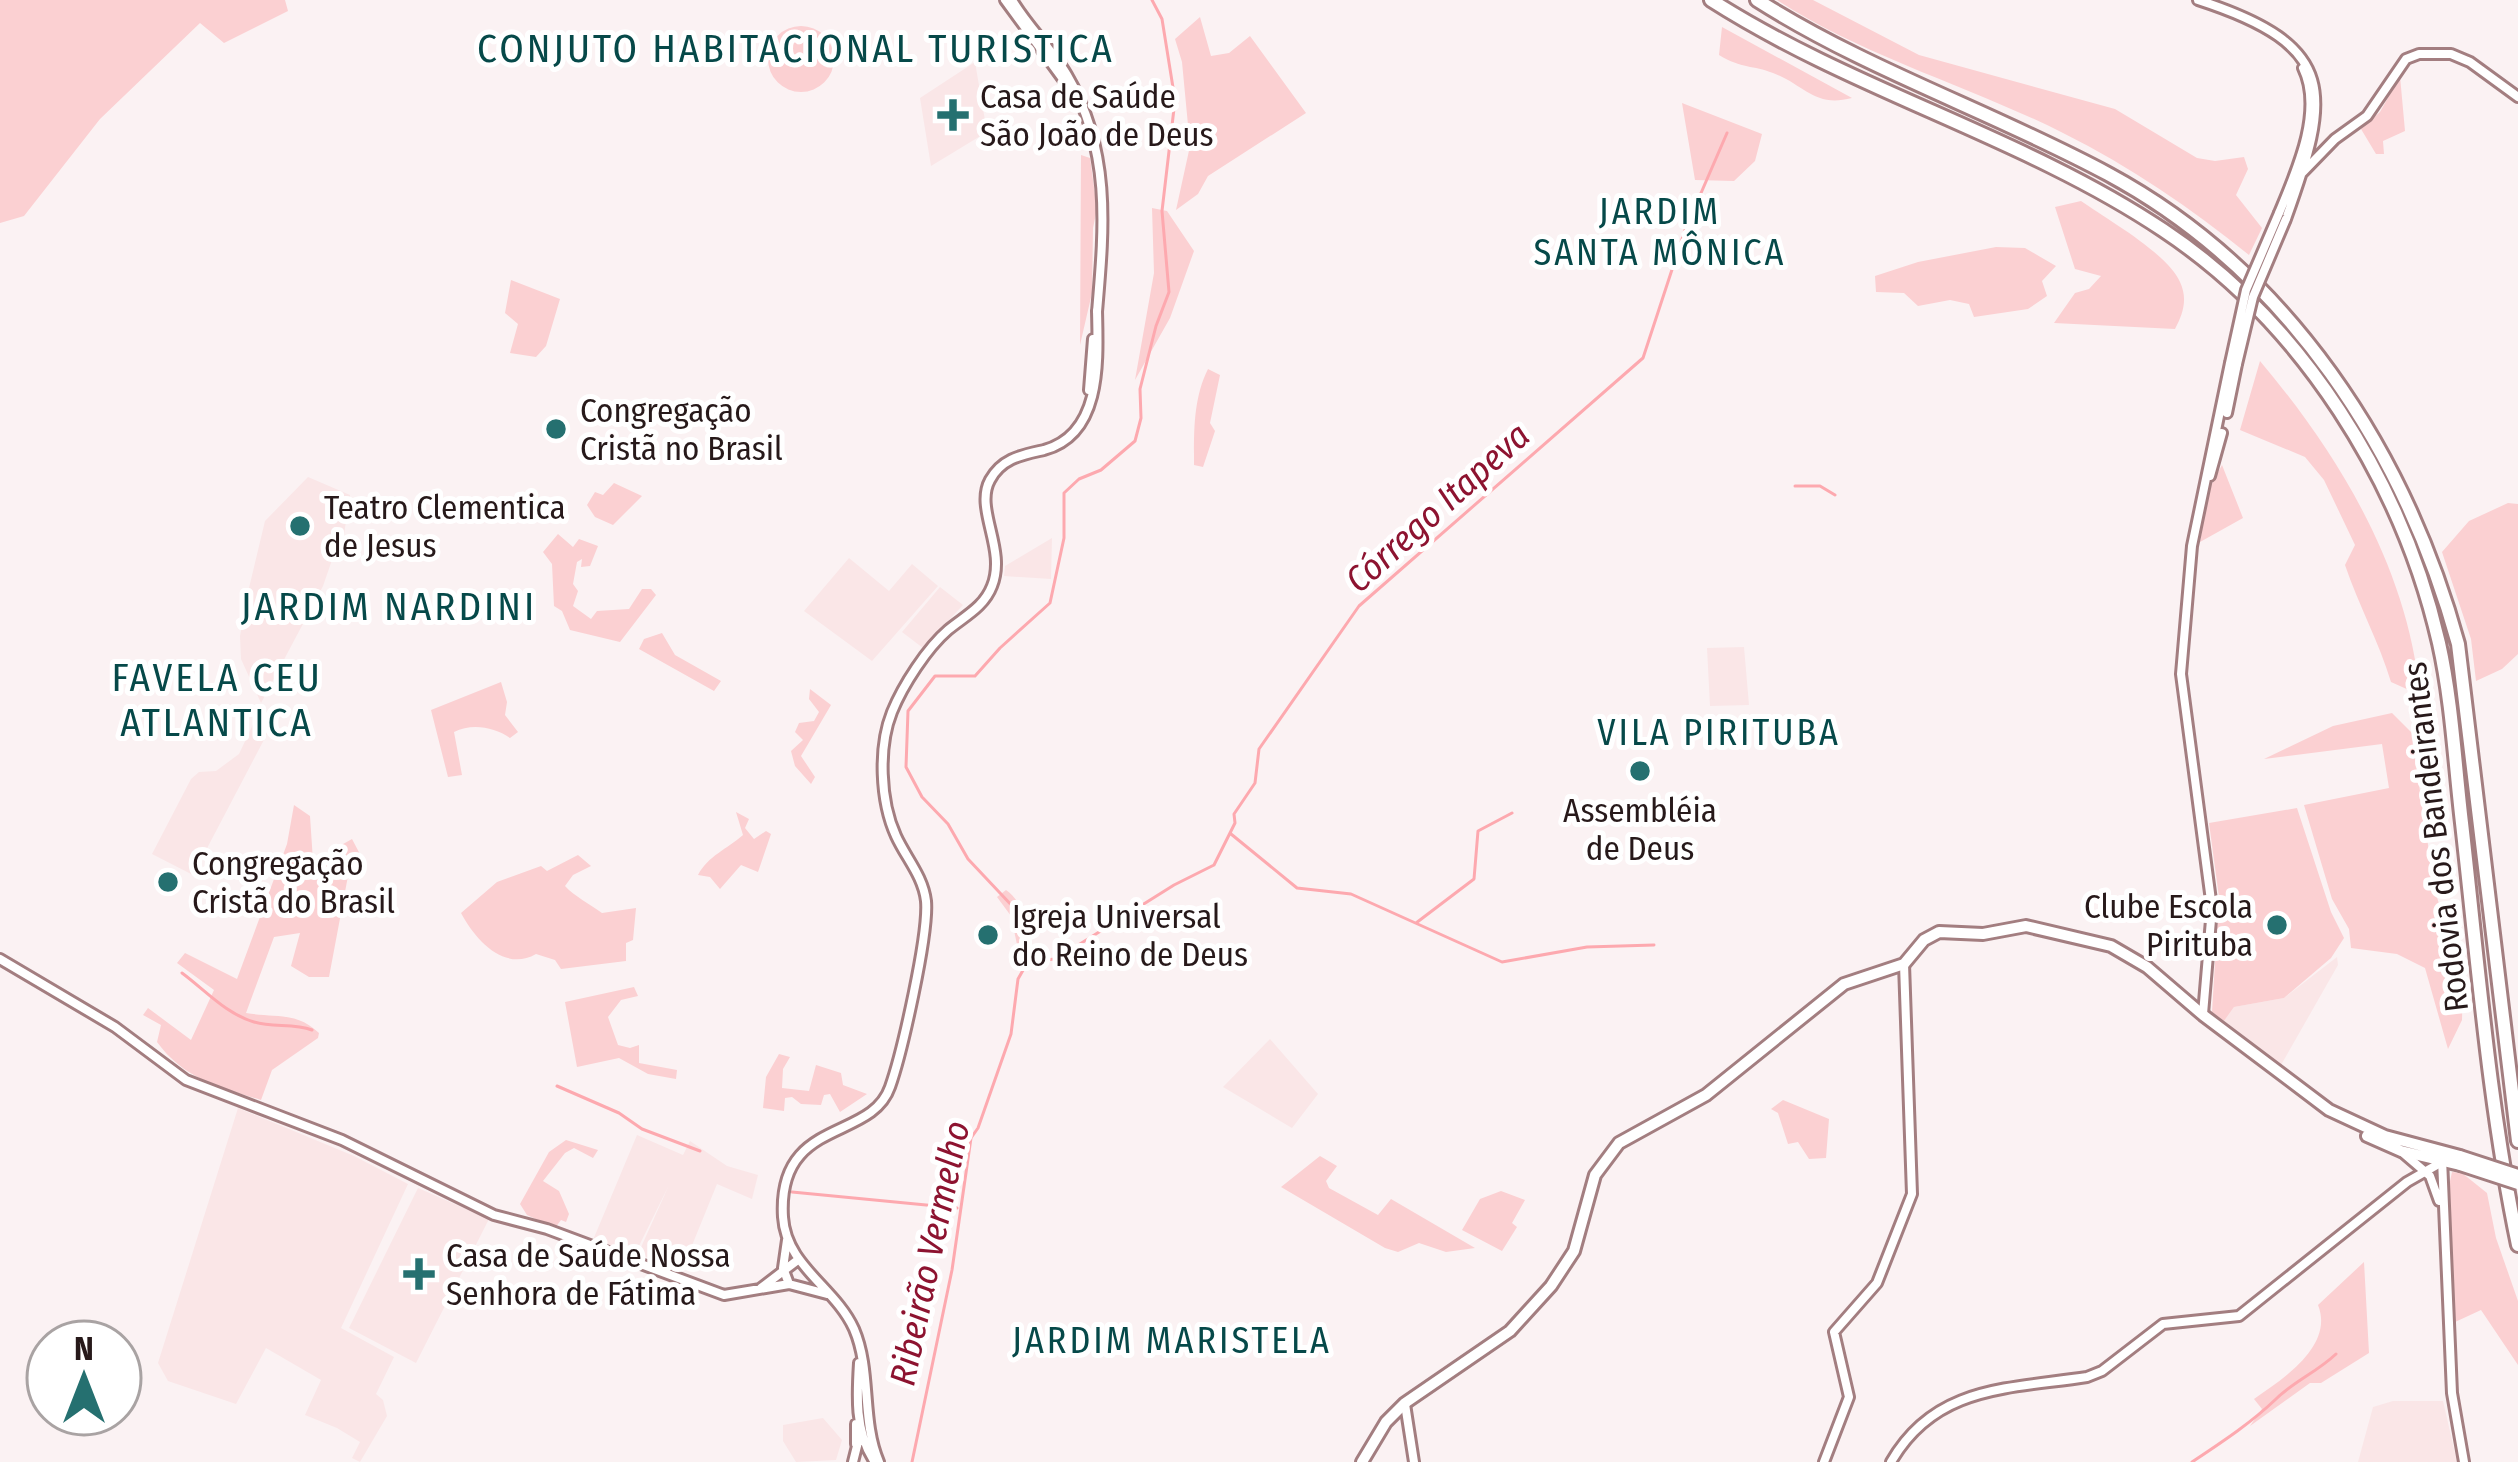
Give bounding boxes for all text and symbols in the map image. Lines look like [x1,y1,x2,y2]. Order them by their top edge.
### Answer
district label: CONJUTO HABITACIONAL TURISTICA [477,26,1115,72]
place label: Casa de Saúde São João de Deus [980,77,1214,155]
marker: Casa de Saúde São João de Deus [937,99,969,131]
district label: JARDIM SANTA MÔNICA [1533,190,1787,275]
place label: Congregação Cristã no Brasil [580,391,783,469]
water label: Córrego Itapeva [1336,414,1539,602]
marker: Congregação Cristã no Brasil [543,416,569,442]
place label: Teatro Clementica de Jesus [324,488,566,566]
marker: Teatro Clementica de Jesus [287,513,313,539]
district label: JARDIM NARDINI [241,584,537,630]
district label: FAVELA CEU ATLANTICA [111,655,323,746]
street label: Rodovia dos Bandeirantes [2395,660,2477,1014]
district label: VILA PIRITUBA [1597,711,1841,755]
marker: Assembléia de Deus [1627,758,1653,784]
place label: Assembléia de Deus [1563,791,1717,869]
place label: Congregação Cristã do Brasil [192,844,395,922]
marker: Congregação Cristã do Brasil [155,869,181,895]
place label: Clube Escola Pirituba [2084,887,2253,965]
place label: Igreja Universal do Reino de Deus [1012,897,1248,975]
marker: Clube Escola Pirituba [2264,912,2290,938]
marker: Igreja Universal do Reino de Deus [975,922,1001,948]
water label: Ribeirão Vermelho [880,1117,980,1390]
place label: Casa de Saúde Nossa Senhora de Fátima [446,1236,731,1314]
marker: Casa de Saúde Nossa Senhora de Fátima [403,1258,435,1290]
north arrow [24,1318,144,1438]
district label: JARDIM MARISTELA [1012,1319,1332,1363]
text: N [74,1329,94,1369]

